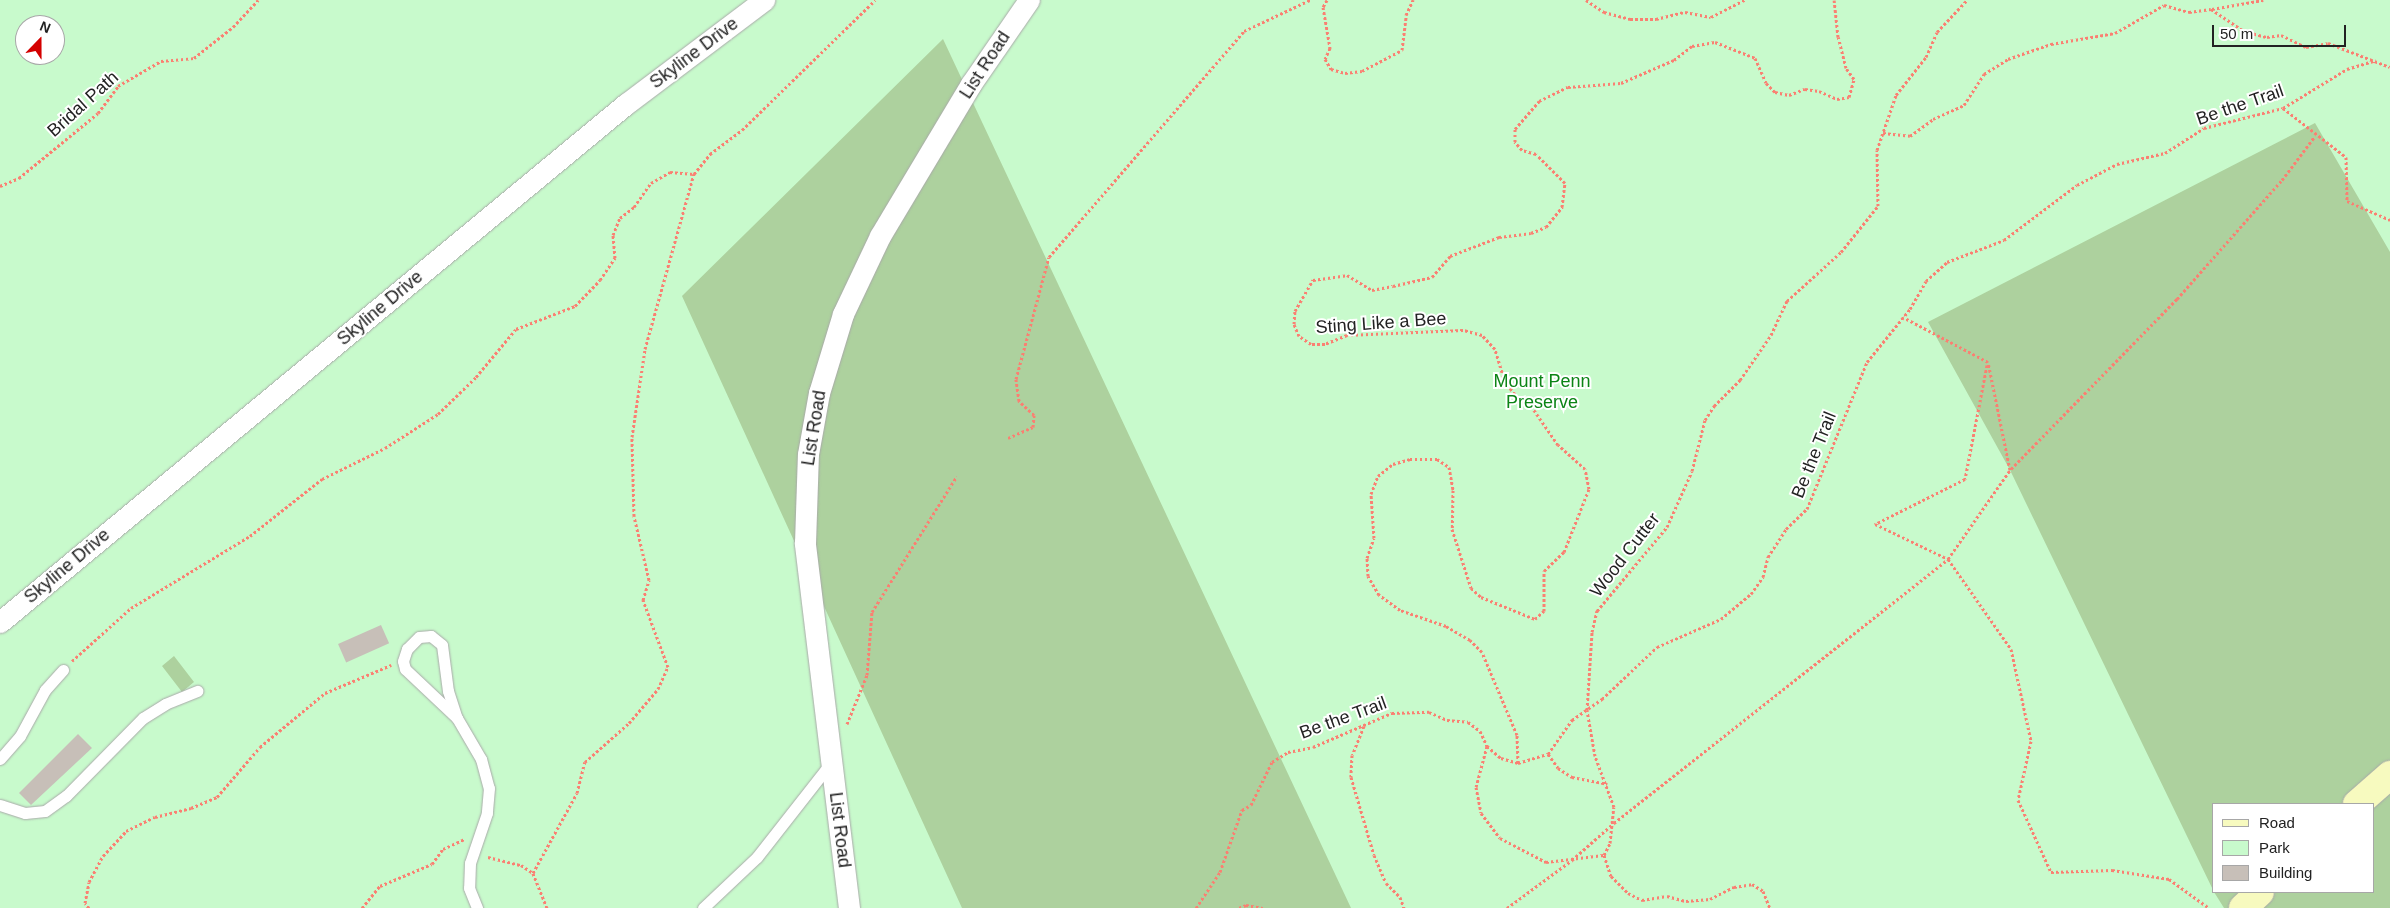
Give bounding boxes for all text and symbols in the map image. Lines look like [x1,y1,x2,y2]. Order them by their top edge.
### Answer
street label: Skyline Drive [646,13,742,93]
north arrow [15,15,65,65]
scale bar [2215,15,2349,47]
text: N [38,18,53,36]
text: 50 m [2220,25,2253,42]
street label: List Road [955,27,1015,103]
street label: Bridal Path [43,67,123,141]
street label: Be the Trail [2193,80,2287,130]
street label: Skyline Drive [333,266,427,350]
street label: Sting Like a Bee [1315,308,1447,338]
park label: Mount Penn Preserve [1493,371,1591,414]
street label: List Road [797,389,831,467]
street label: Be the Trail [1787,409,1841,501]
street label: Wood Cutter [1585,509,1665,601]
street label: Skyline Drive [20,524,114,608]
street label: Be the Trail [1296,692,1390,744]
street label: List Road [825,791,855,869]
legend [2212,803,2375,893]
text: Road [2259,814,2295,831]
text: Park [2259,839,2290,856]
text: Building [2259,864,2312,881]

